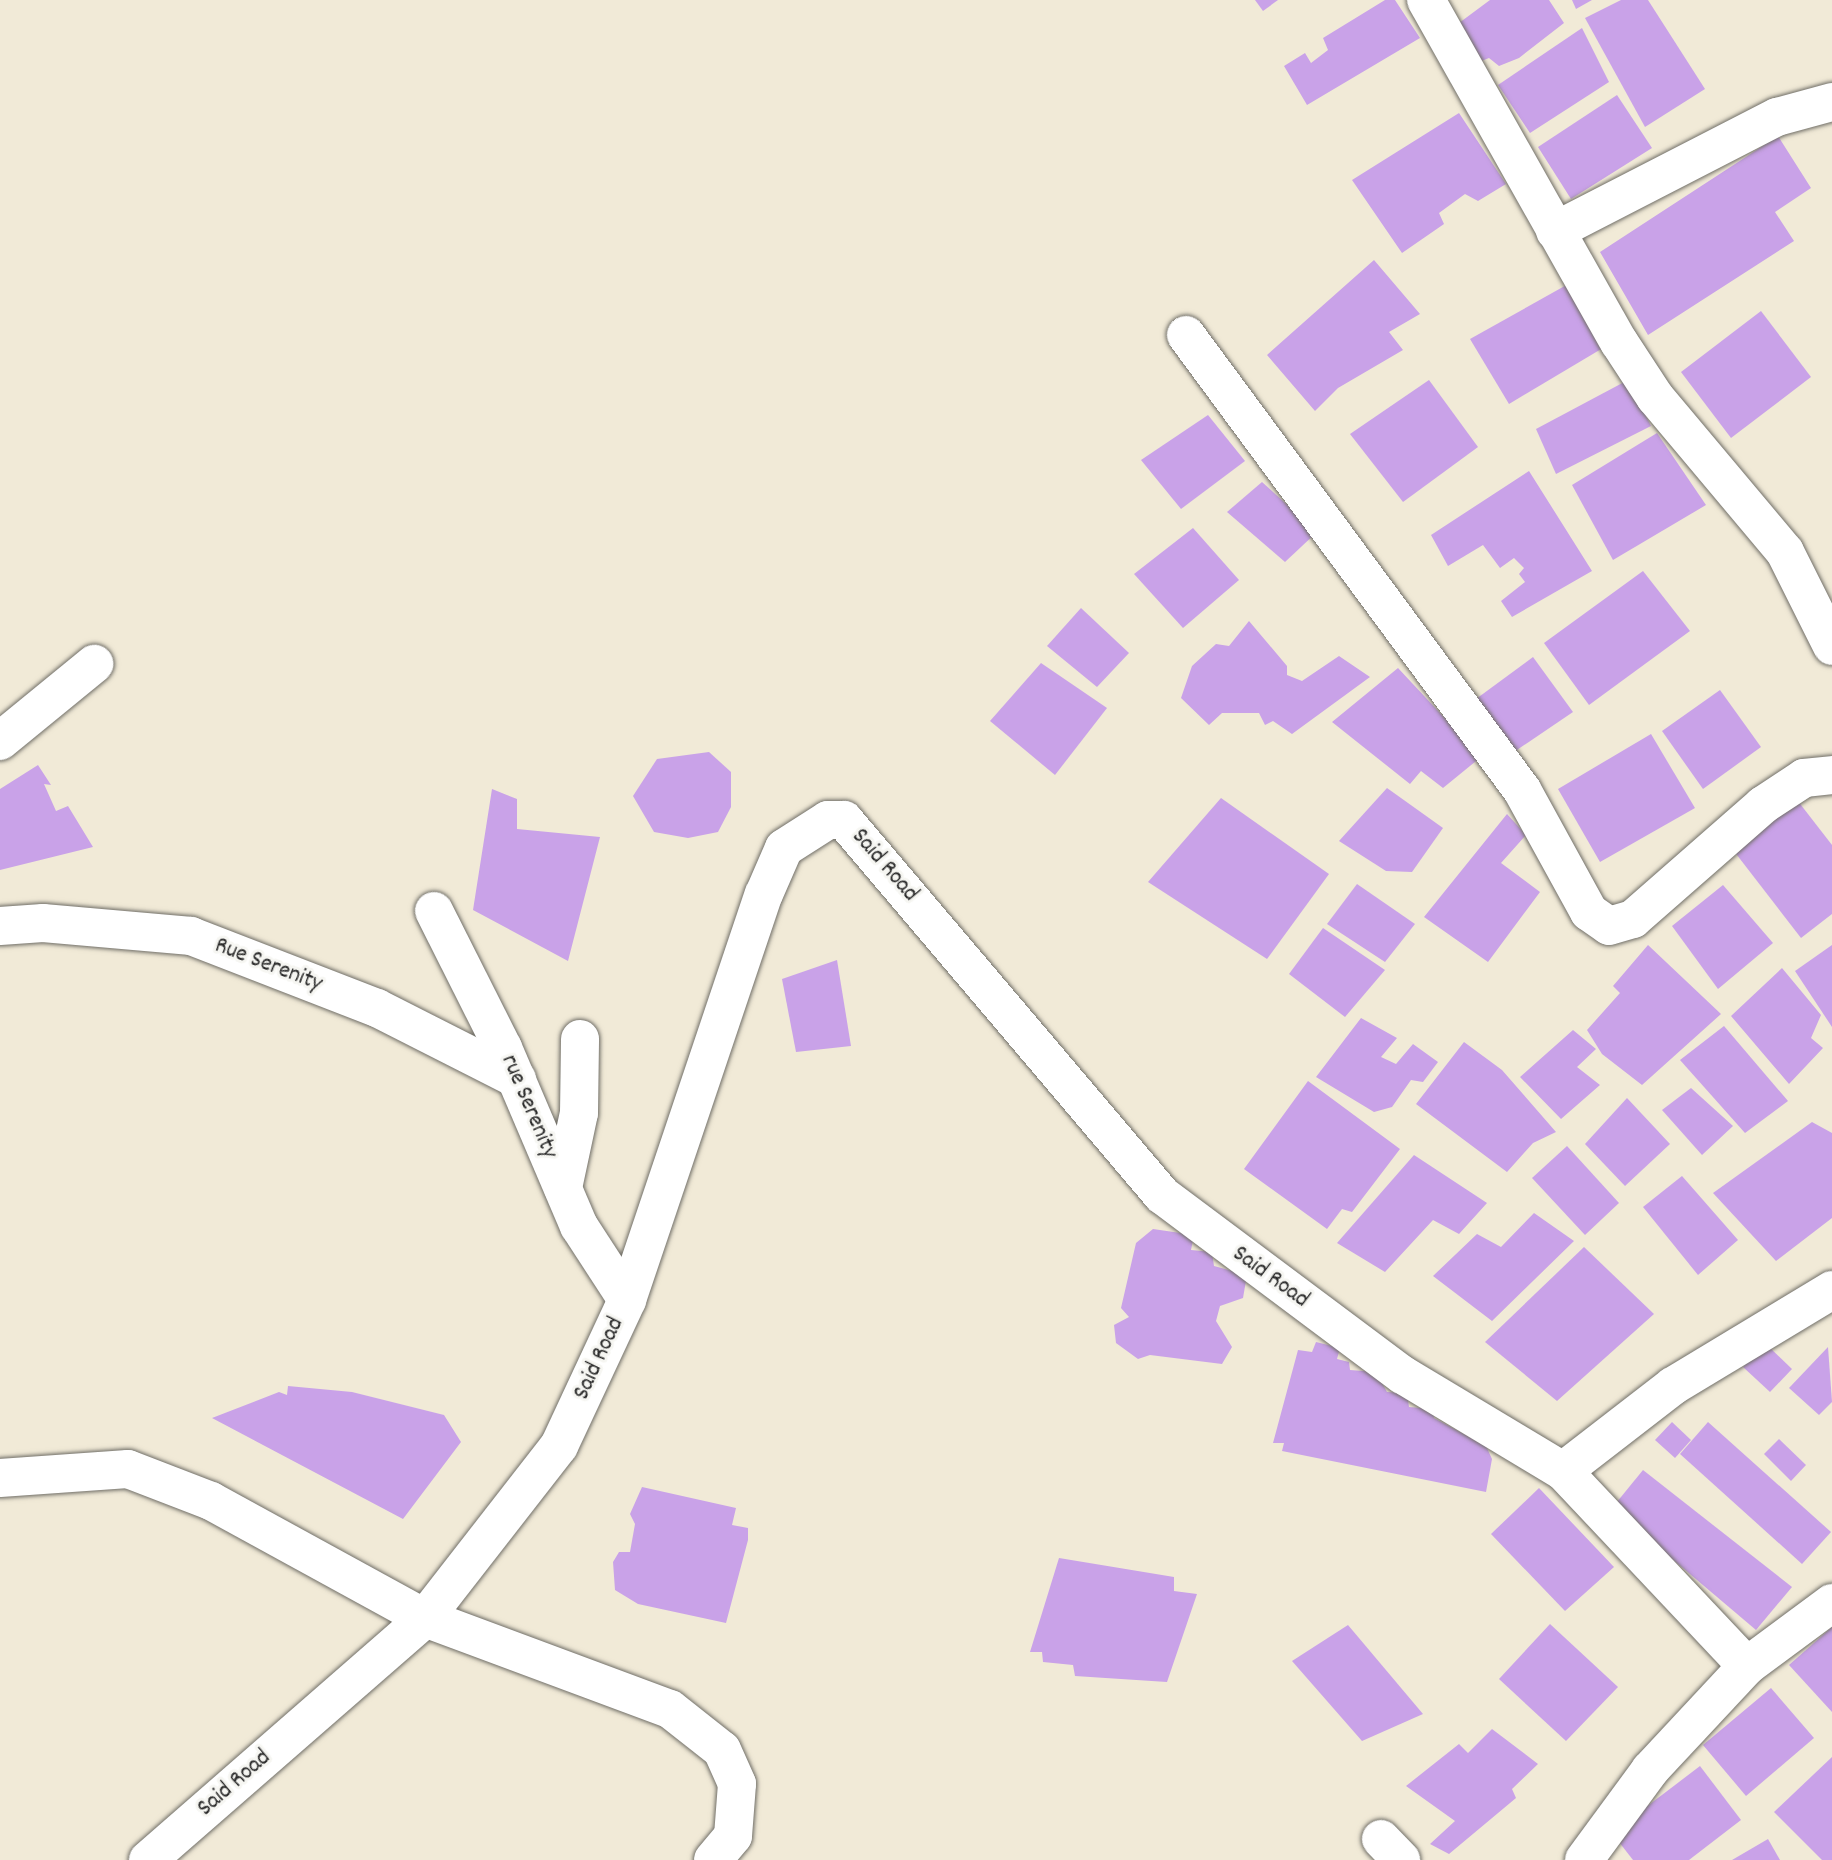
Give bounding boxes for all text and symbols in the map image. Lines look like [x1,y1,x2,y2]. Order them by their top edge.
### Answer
street label: Said Road [844,823,924,909]
street label: Rue Serenity [210,932,326,1000]
street label: rue Serenity [493,1051,563,1163]
street label: Said Road [1226,1241,1314,1315]
street label: Said Road [568,1313,632,1405]
street label: Said Road [192,1744,278,1824]

